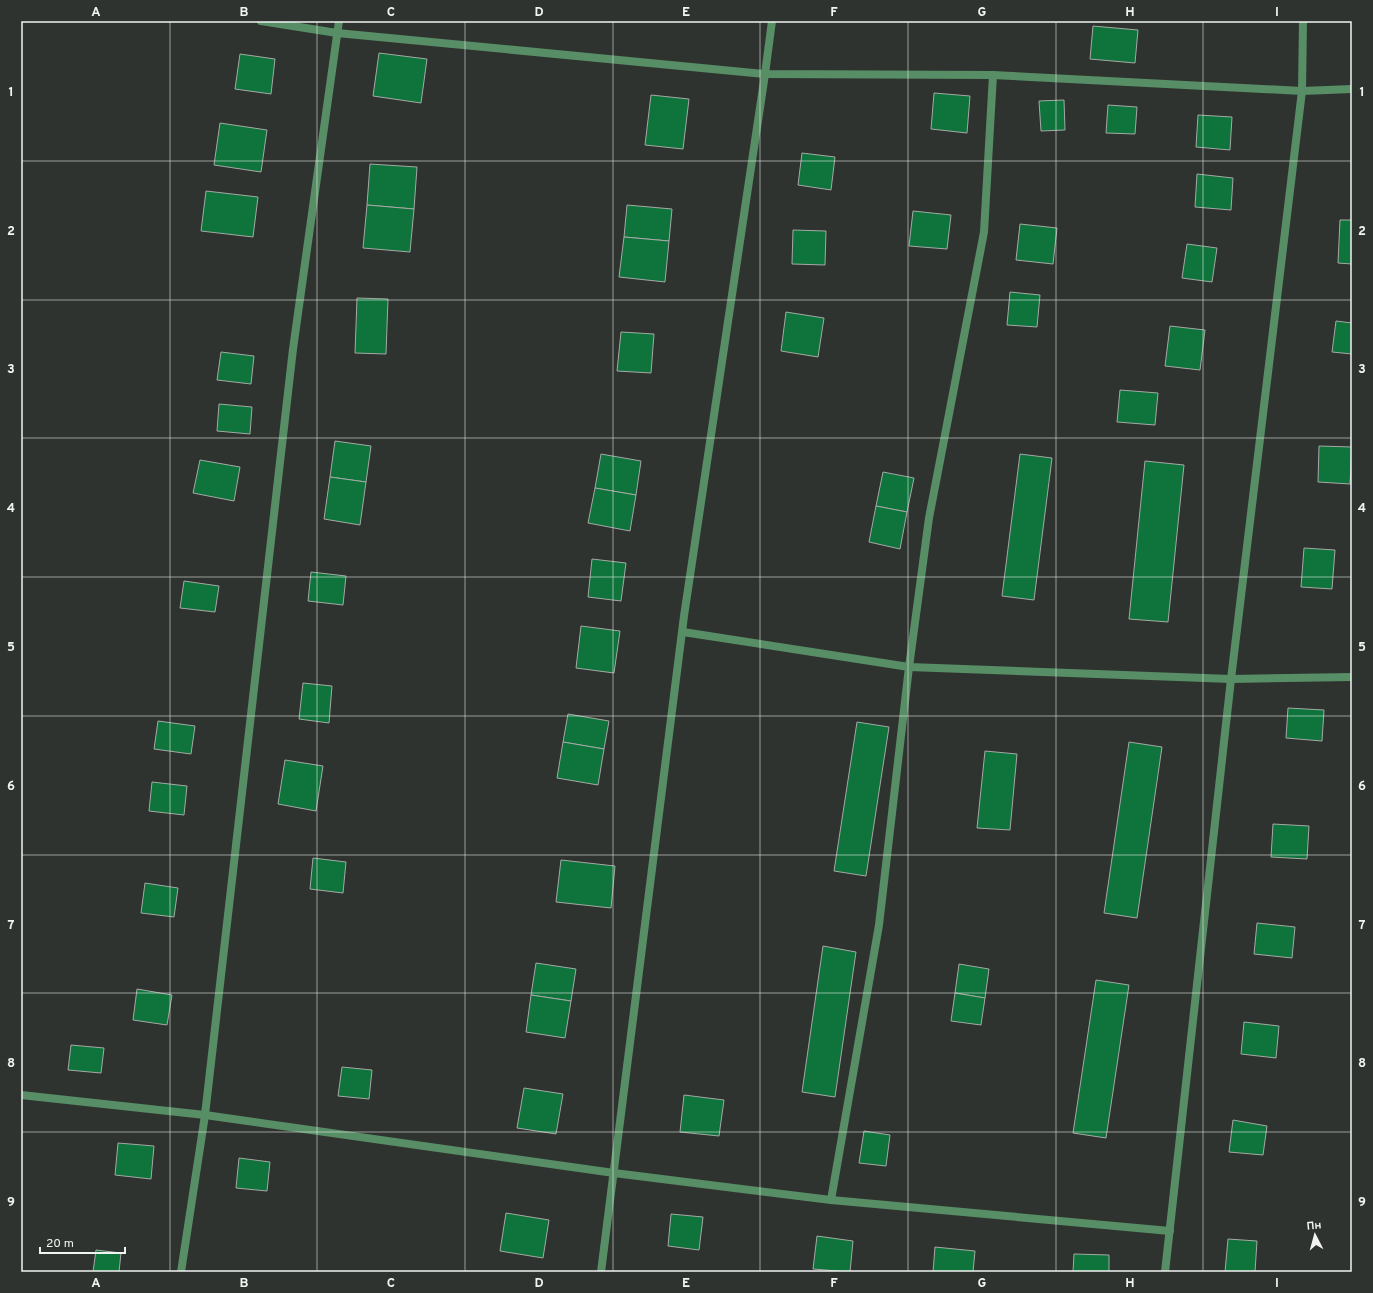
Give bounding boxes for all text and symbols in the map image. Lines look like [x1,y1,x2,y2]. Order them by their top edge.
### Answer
text: A [91,5,101,21]
text: B [240,5,249,21]
text: C [387,5,395,21]
text: D [534,5,544,21]
text: E [682,5,690,21]
text: F [830,5,838,21]
text: G [978,5,987,21]
text: H [1125,5,1135,21]
text: I [1275,5,1279,21]
text: 1 [8,85,14,101]
text: 1 [1359,85,1365,101]
text: 2 [7,224,15,240]
text: 2 [1358,224,1366,240]
text: 3 [7,362,15,378]
text: 3 [1358,362,1366,378]
text: 4 [7,501,15,517]
text: 4 [1358,501,1366,517]
text: 5 [7,640,15,656]
text: 5 [1358,640,1366,656]
text: 6 [7,779,15,795]
text: 6 [1358,779,1366,795]
text: 7 [8,918,15,934]
text: 7 [1359,918,1366,934]
text: 8 [7,1056,15,1072]
text: 8 [1358,1056,1366,1072]
text: 9 [7,1195,15,1211]
text: 9 [1358,1195,1366,1211]
north arrow [1295,1215,1335,1255]
text: Пн [1306,1218,1322,1234]
scale bar [40,1229,125,1255]
text: 20 m [46,1236,74,1252]
text: A [91,1276,101,1292]
text: B [240,1276,249,1292]
text: C [387,1276,395,1292]
text: D [534,1276,544,1292]
text: E [682,1276,690,1292]
text: F [830,1276,838,1292]
text: G [978,1276,987,1292]
text: H [1125,1276,1135,1292]
text: I [1275,1276,1279,1292]

